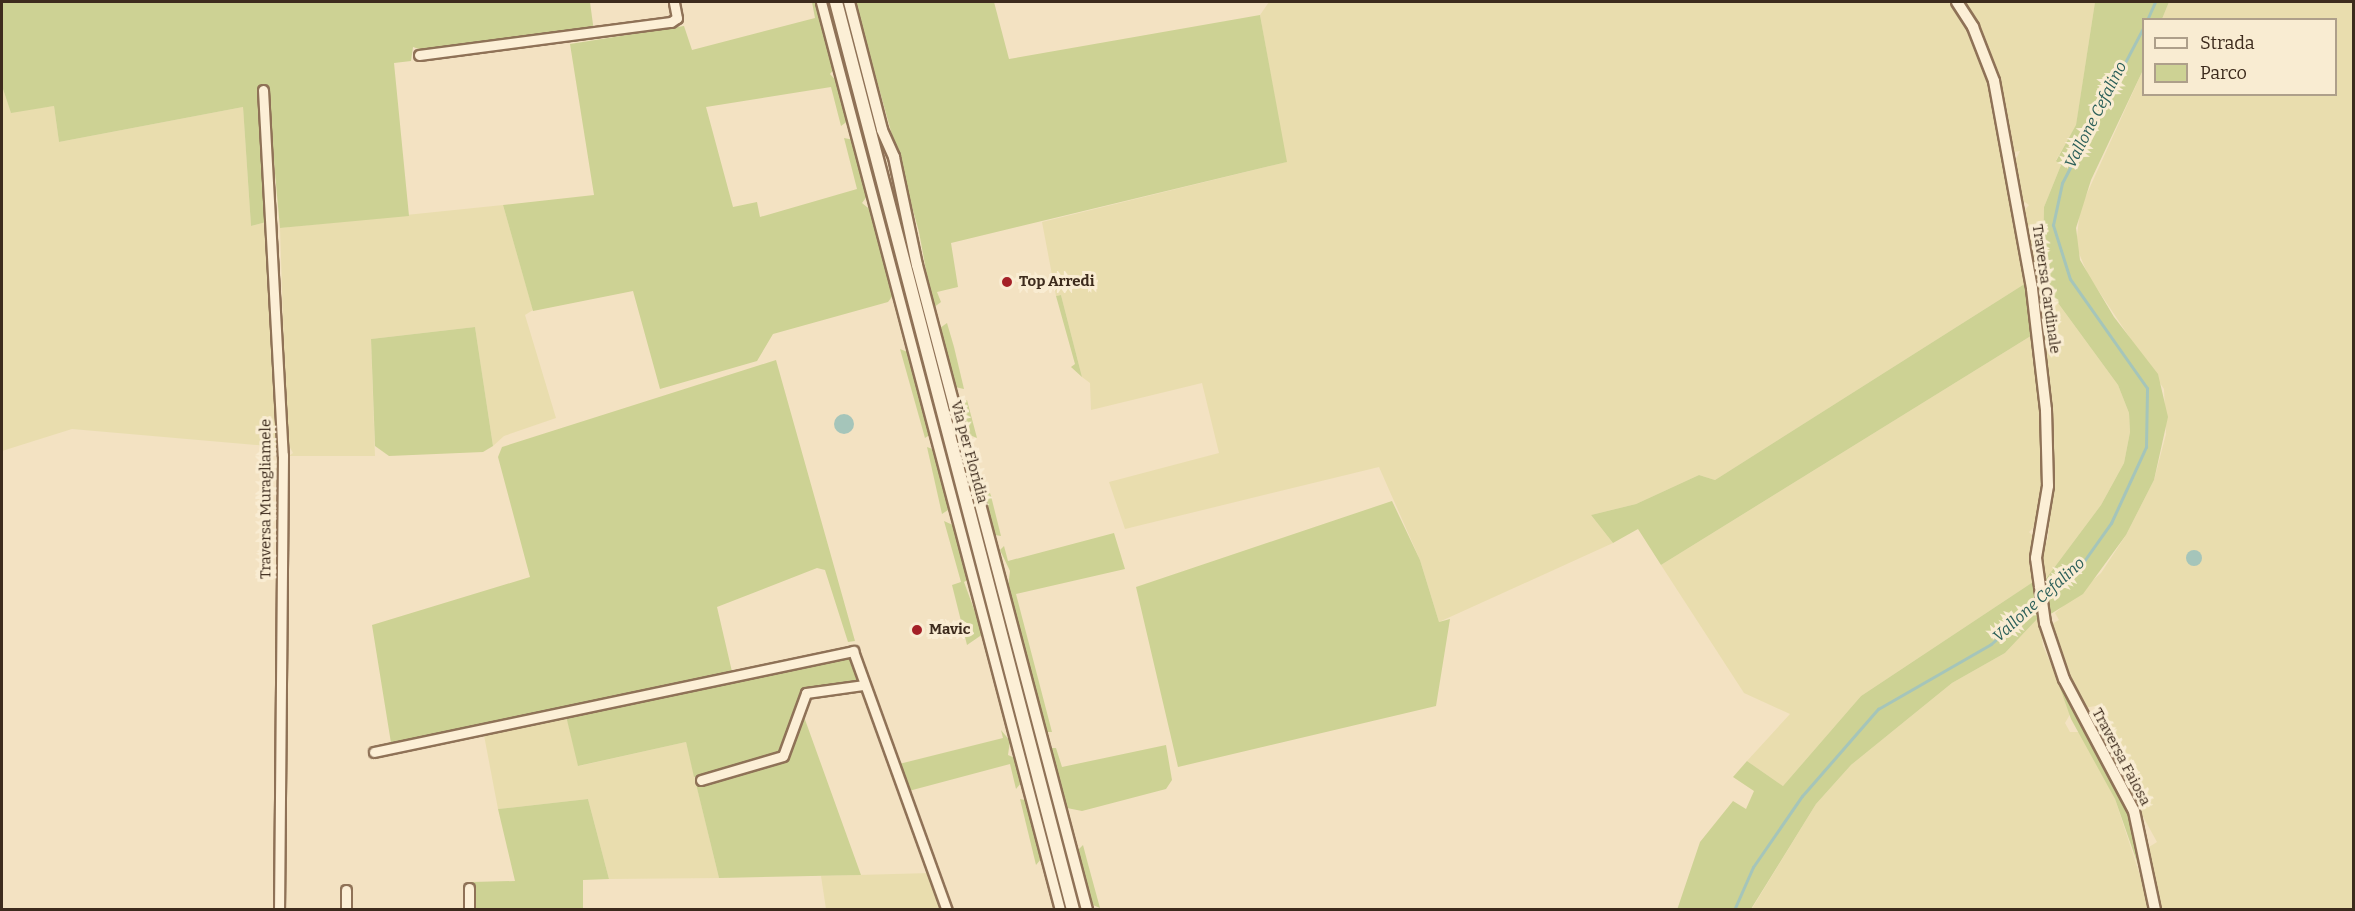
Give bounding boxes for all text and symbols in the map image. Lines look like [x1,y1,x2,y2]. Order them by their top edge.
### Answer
legend [2142,18,2337,96]
text: Strada [2200,32,2255,54]
water label: Vallone Cefalino [2061,59,2131,171]
text: Parco [2200,62,2247,84]
street label: Traversa Cardinale [2028,223,2064,355]
place label: Top Arredi [1019,273,1094,291]
marker: Top Arredi [1000,275,1014,289]
street label: Via per Floridia [947,399,991,505]
street label: Traversa Muragliamele [257,419,275,579]
water label: Vallone Cefalino [1989,554,2089,646]
place label: Mavic [929,621,971,639]
marker: Mavic [910,623,924,637]
street label: Traversa Faiosa [2088,705,2154,809]

